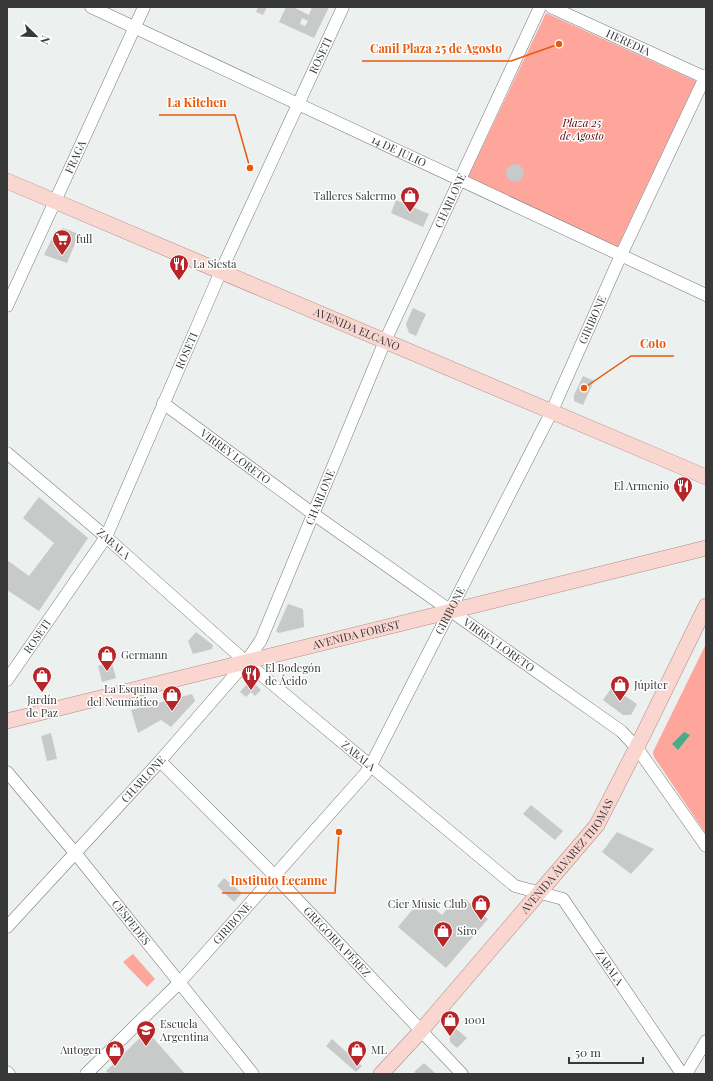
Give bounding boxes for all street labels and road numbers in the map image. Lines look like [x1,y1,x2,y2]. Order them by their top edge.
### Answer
street label: HEREDIA [604,25,653,59]
street label: ROSETI [305,35,335,76]
street label: 14 DE JULIO [369,131,429,170]
street label: FRAGA [61,138,89,176]
street label: CHARLONE [431,170,469,230]
street label: GIRIBONE [574,293,609,346]
street label: AVENIDA ELCANO [311,303,403,354]
street label: ROSETI [172,329,201,371]
street label: VIRREY LORETO [197,424,274,487]
street label: CHARLONE [302,467,338,527]
street label: ZABALA [94,524,134,562]
street label: GIRIBONE [431,584,468,637]
street label: VIRREY LORETO [460,614,538,675]
street label: ROSETI [20,616,54,656]
street label: AVENIDA FOREST [310,616,402,652]
street label: ZABALA [339,737,379,774]
street label: CHARLONE [117,752,169,806]
street label: AVENIDA ÁLVAREZ THOMAS [516,796,616,917]
street label: CÉSPEDES [109,896,154,948]
street label: GIRIBONE [209,898,255,947]
street label: GREGORIA PÉREZ [301,903,375,980]
street label: ZABALA [592,946,627,988]

